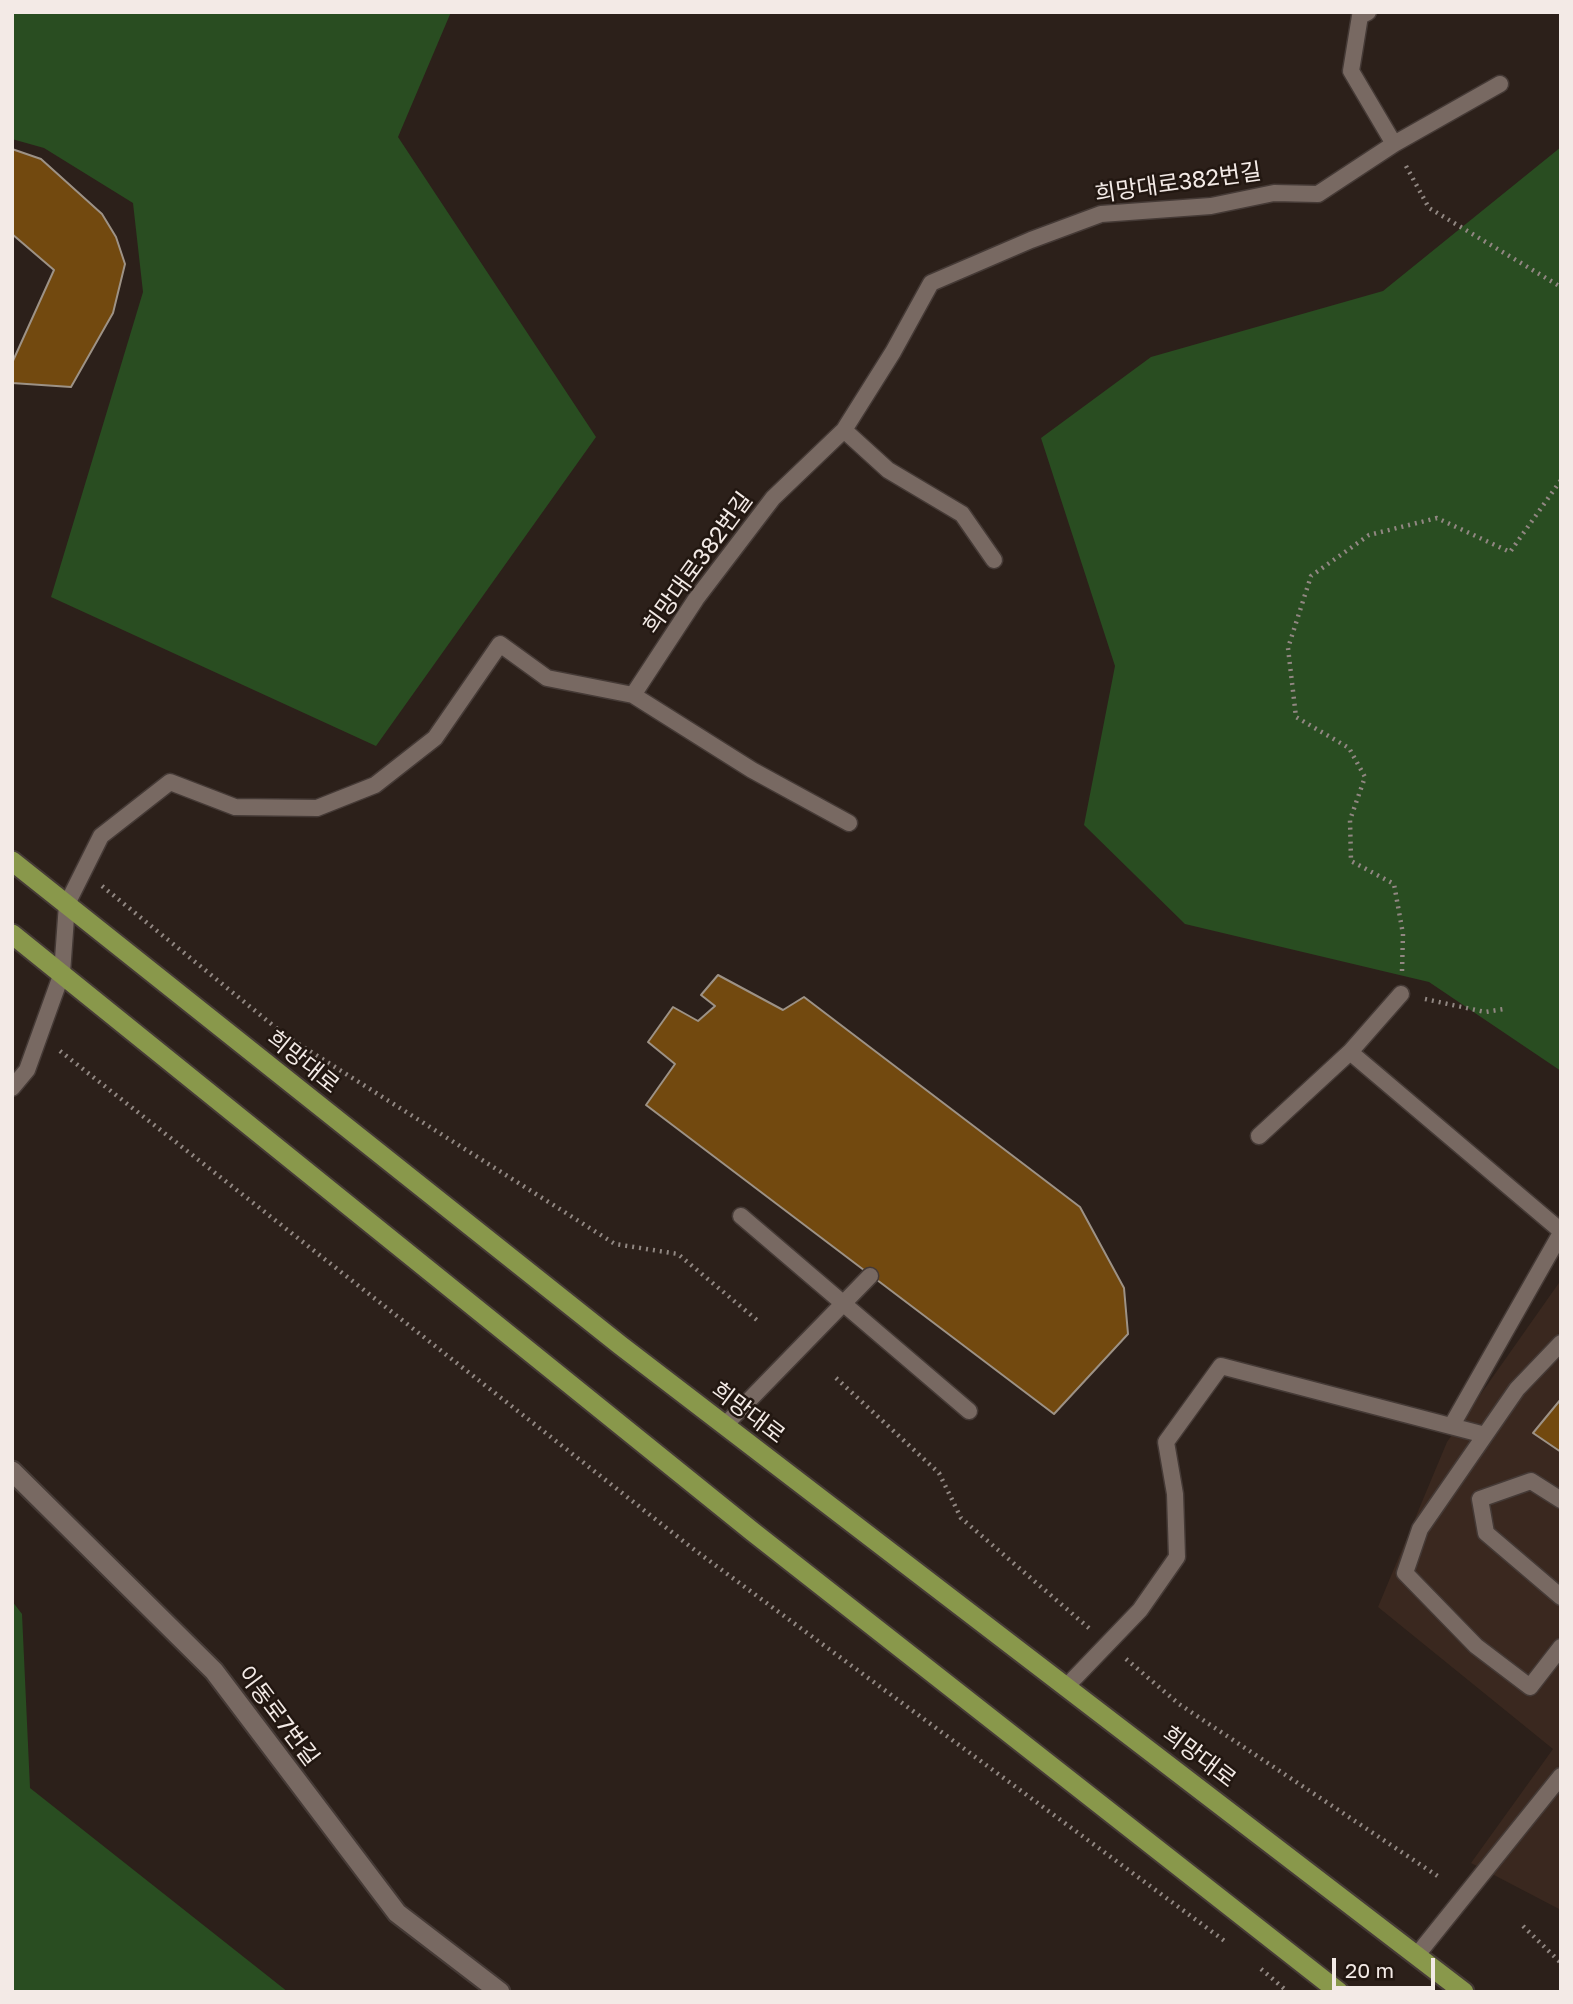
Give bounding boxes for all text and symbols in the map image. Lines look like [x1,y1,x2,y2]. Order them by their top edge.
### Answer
street label: 희망대로382번길 [1093,158,1263,208]
street label: 희망대로382번길 [638,487,758,639]
street label: 희망대로 [261,1025,345,1099]
street label: 희망대로 [706,1377,790,1449]
street label: 이동로7번길 [231,1661,325,1771]
street label: 희망대로 [1157,1721,1241,1793]
scale bar [1335,1944,1438,1988]
text: 20 m [1345,1957,1394,1983]

